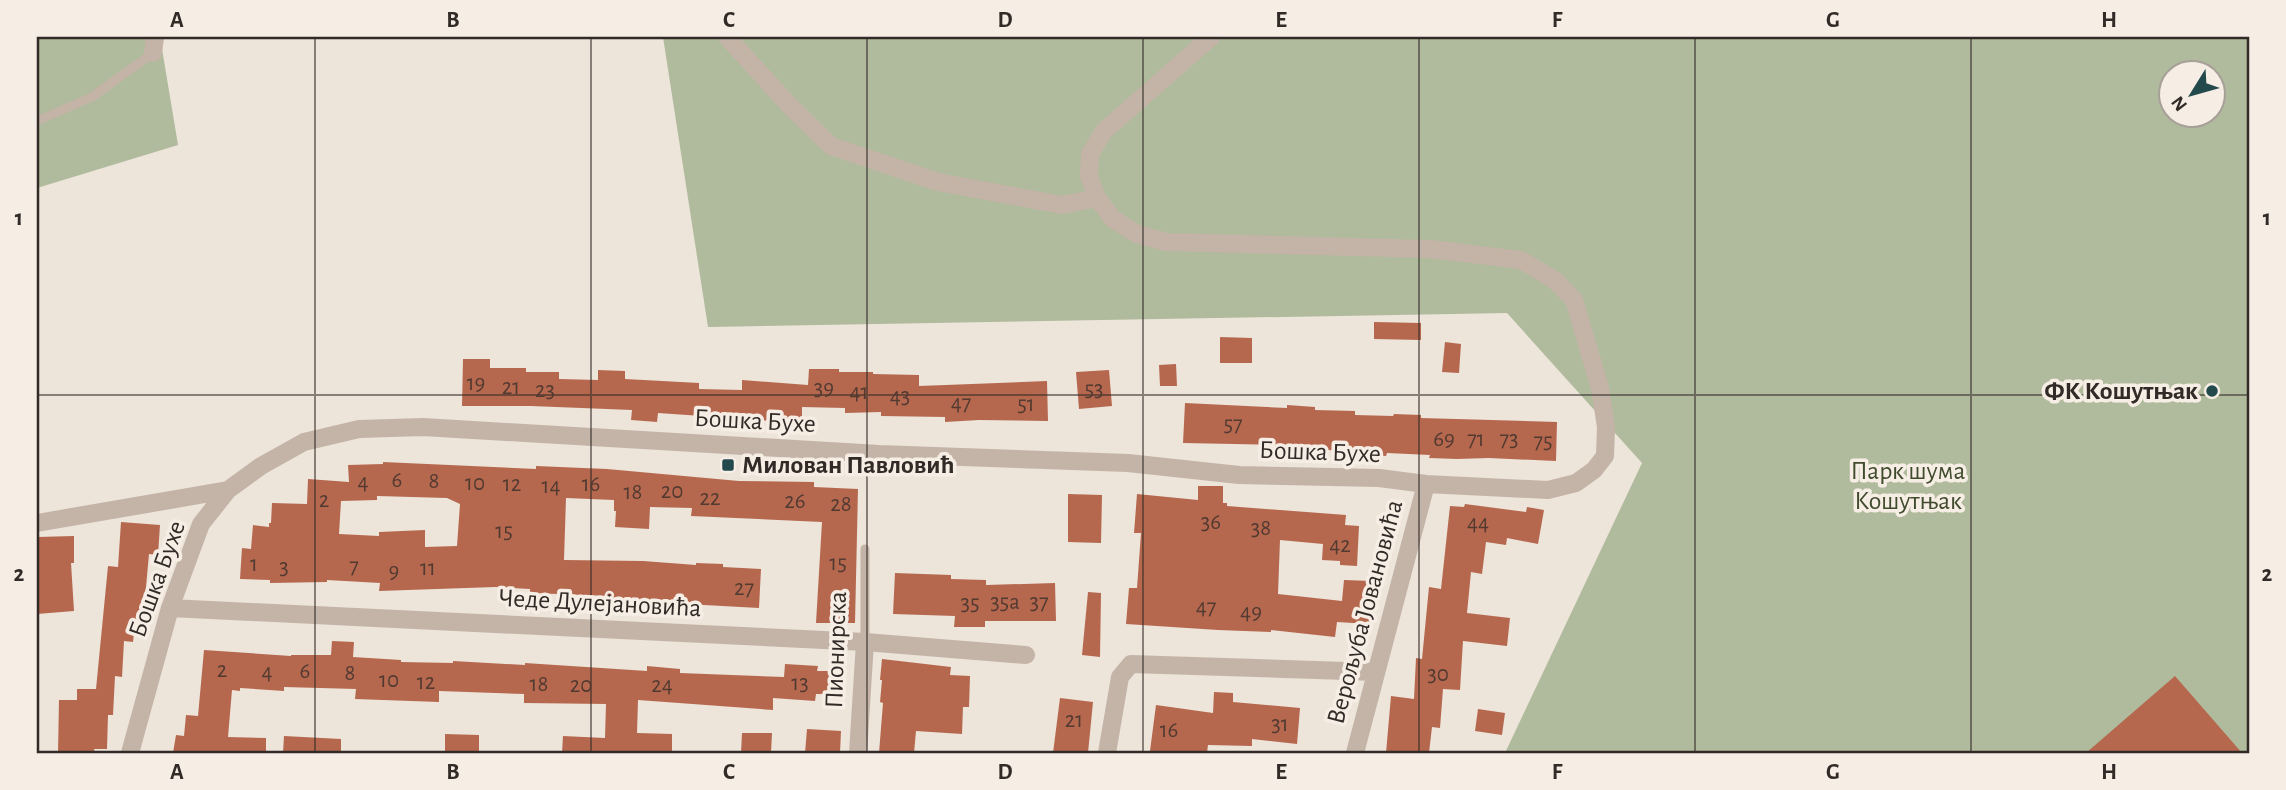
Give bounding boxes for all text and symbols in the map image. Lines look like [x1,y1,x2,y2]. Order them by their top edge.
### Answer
text: A [170,9,184,32]
text: B [446,9,460,32]
text: C [723,9,735,32]
text: D [997,9,1013,32]
text: E [1275,9,1287,32]
text: F [1552,9,1563,32]
text: G [1826,9,1840,32]
text: H [2101,9,2117,32]
north arrow [2156,60,2226,130]
text: N [2168,92,2191,114]
text: 1 [15,207,23,230]
text: 1 [2263,207,2271,230]
house number: 19 [467,372,485,395]
house number: 21 [502,376,520,399]
house number: 39 [814,377,834,400]
house number: 53 [1084,378,1104,401]
place label: ФК Кошутњак [2044,378,2198,404]
house number: 23 [535,379,555,402]
house number: 41 [850,381,868,404]
marker: ФК Кошутњак [2204,383,2220,399]
house number: 43 [890,385,910,408]
house number: 47 [951,392,971,415]
house number: 51 [1017,393,1035,416]
street label: Бошка Бухе [693,405,817,437]
house number: 57 [1223,413,1243,436]
house number: 69 [1433,428,1455,451]
house number: 71 [1467,428,1485,451]
house number: 73 [1499,428,1519,451]
house number: 75 [1533,430,1553,453]
street label: Бошка Бухе [1259,437,1381,467]
place label: Милован Павловић [742,452,954,478]
marker: Милован Павловић [720,457,736,473]
park label: Парк шума Кошутњак [1851,458,1966,514]
house number: 6 [392,469,402,492]
house number: 8 [429,470,439,493]
house number: 4 [357,471,369,494]
house number: 10 [465,472,485,495]
house number: 12 [503,473,521,496]
house number: 16 [582,473,600,496]
house number: 14 [542,475,560,498]
house number: 20 [661,480,683,503]
house number: 18 [624,481,642,504]
house number: 22 [700,487,720,510]
house number: 2 [319,489,329,512]
house number: 26 [784,490,806,513]
house number: 28 [830,493,852,516]
street label: Верољуба Јовановића [1323,497,1407,727]
house number: 36 [1201,511,1221,534]
house number: 44 [1467,512,1489,535]
street label: Бошка Бухе [124,517,190,641]
house number: 38 [1251,517,1271,540]
house number: 15 [495,520,513,543]
house number: 42 [1329,534,1351,557]
house number: 15 [829,552,847,575]
house number: 1 [250,553,258,576]
house number: 7 [349,555,359,578]
house number: 3 [279,556,289,579]
house number: 11 [420,557,436,580]
house number: 9 [389,560,399,583]
text: 2 [14,563,25,586]
text: 2 [2262,563,2273,586]
house number: 27 [734,577,754,600]
street label: Чеде Дулејановића [498,585,702,621]
street label: Пионирска [821,591,851,709]
house number: 35a [990,591,1020,614]
house number: 37 [1029,591,1049,614]
house number: 35 [960,592,980,615]
house number: 47 [1196,596,1216,619]
house number: 49 [1240,601,1262,624]
house number: 2 [217,659,227,682]
house number: 6 [300,660,310,683]
house number: 4 [261,661,273,684]
house number: 8 [345,662,355,685]
house number: 30 [1427,663,1449,686]
house number: 10 [379,669,399,692]
house number: 12 [417,671,435,694]
house number: 13 [791,672,809,695]
house number: 18 [530,673,548,696]
house number: 20 [570,674,592,697]
house number: 24 [651,674,673,697]
house number: 21 [1065,709,1083,732]
house number: 31 [1271,713,1289,736]
house number: 16 [1160,719,1178,742]
text: A [170,761,184,784]
text: B [446,761,460,784]
text: C [723,761,735,784]
text: D [997,761,1013,784]
text: E [1275,761,1287,784]
text: F [1552,761,1563,784]
text: G [1826,761,1840,784]
text: H [2101,761,2117,784]

